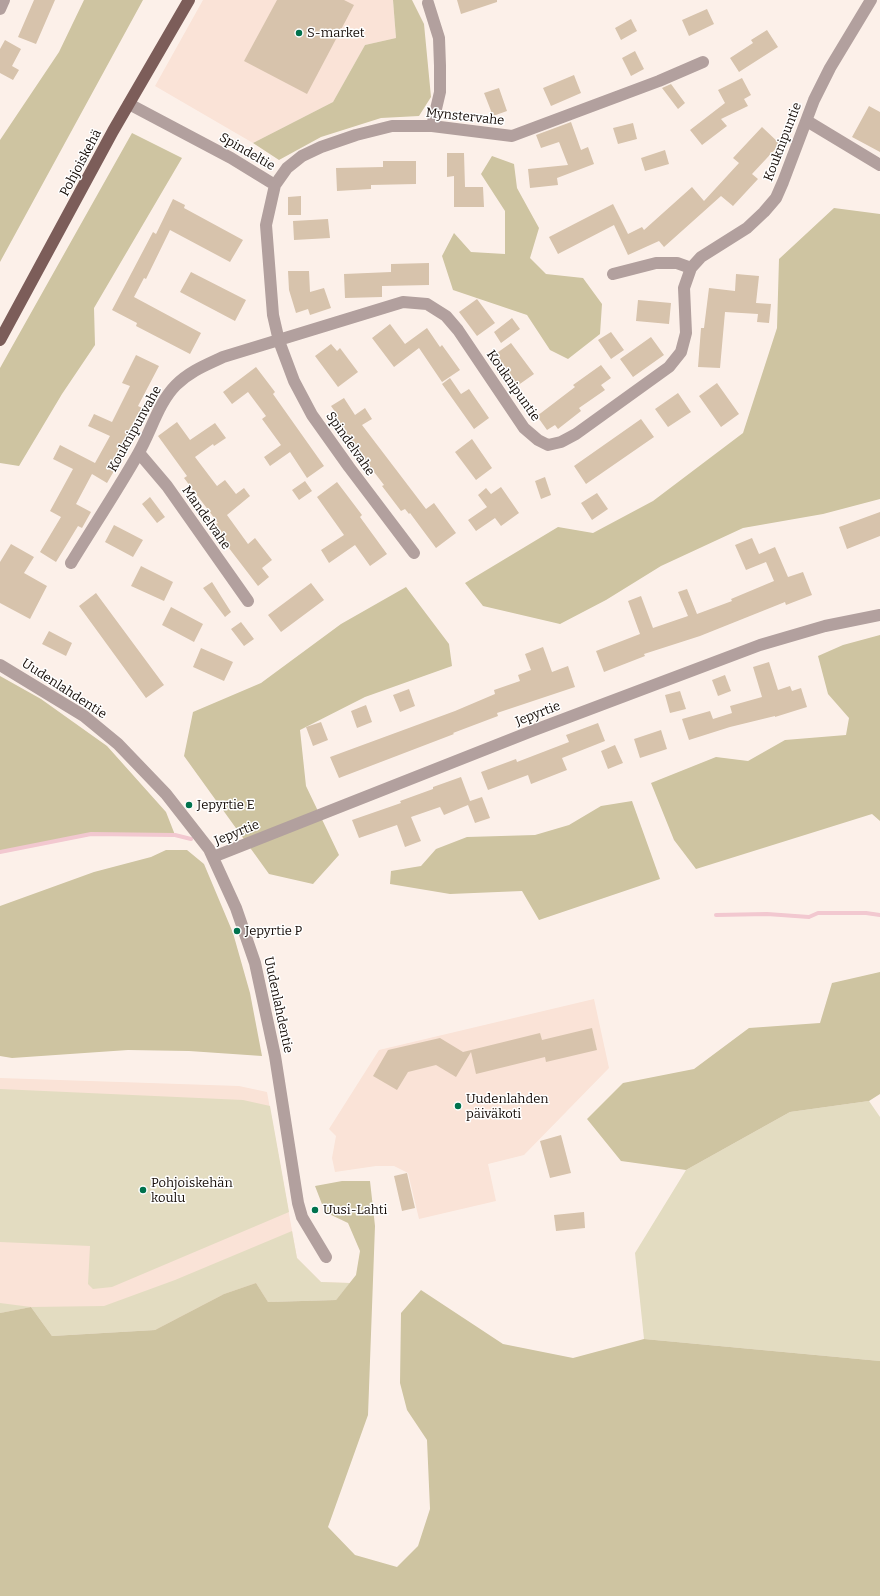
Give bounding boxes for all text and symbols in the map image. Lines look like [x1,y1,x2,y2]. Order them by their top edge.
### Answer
place label: S-market [307,25,365,41]
marker: S-market [294,28,304,38]
street label: Kouknipuntie [761,100,805,184]
street label: Mynstervahe [425,105,505,129]
street label: Pohjoiskehä [57,127,105,199]
street label: Spindeltie [216,130,278,174]
street label: Kouknipuntie [483,347,543,425]
street label: Kouknipunvahe [105,383,165,475]
street label: Spindelvahe [322,409,378,479]
street label: Mandelvahe [178,483,234,553]
street label: Uudenlahdentie [19,656,109,722]
street label: Jepyrtie [513,698,563,730]
place label: Jepyrtie E [197,797,255,813]
marker: Jepyrtie E [184,800,194,810]
street label: Jepyrtie [212,817,262,849]
place label: Jepyrtie P [245,923,302,939]
marker: Jepyrtie P [232,926,242,936]
street label: Uudenlahdentie [260,955,296,1055]
place label: Uudenlahden päiväkoti [466,1091,548,1122]
marker: Uudenlahden päiväkoti [453,1101,463,1111]
place label: Pohjoiskehän koulu [151,1175,233,1206]
marker: Pohjoiskehän koulu [138,1185,148,1195]
place label: Uusi-Lahti [323,1202,387,1218]
marker: Uusi-Lahti [310,1205,320,1215]

